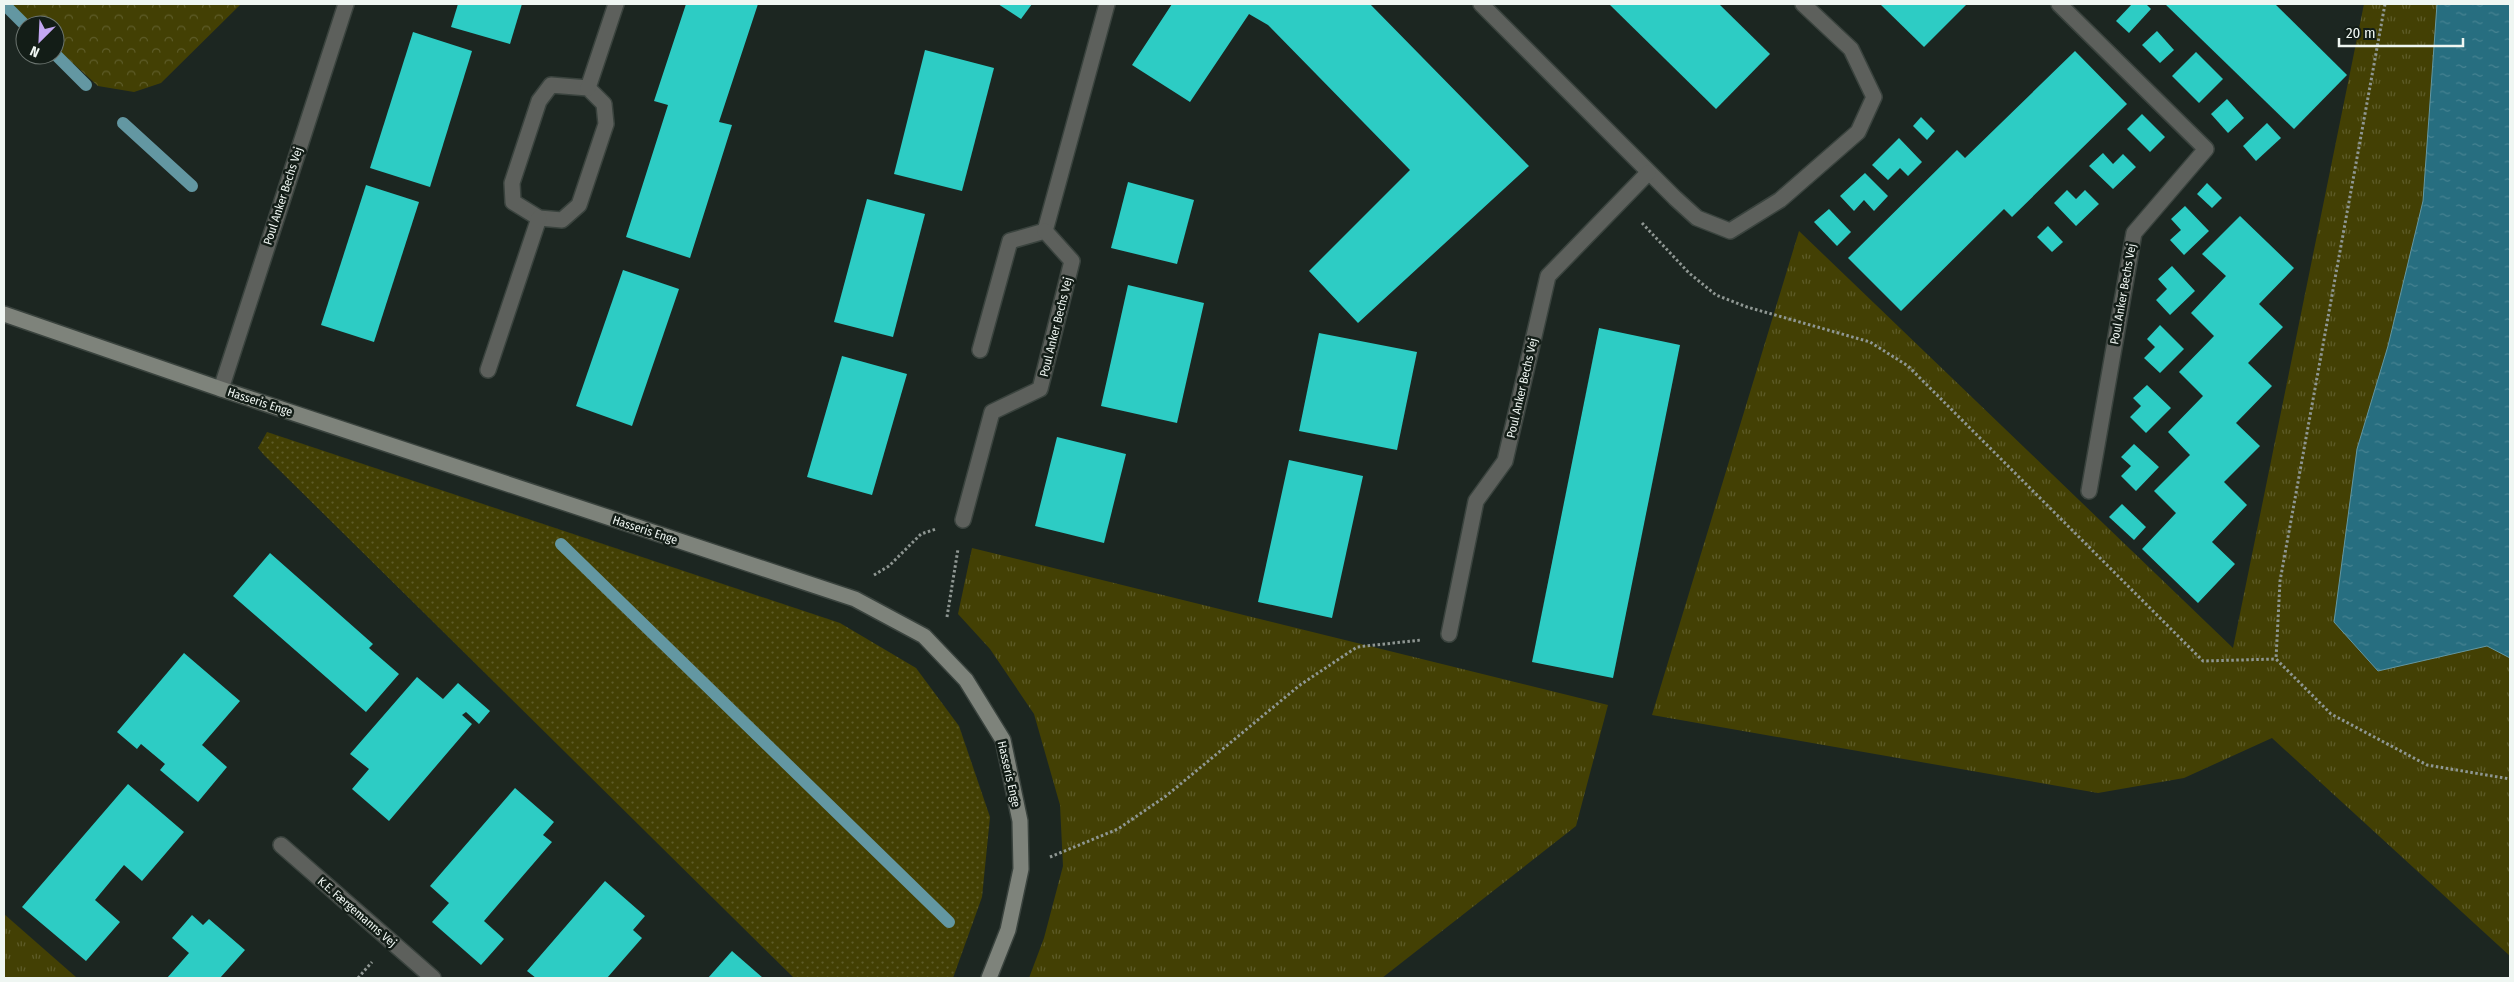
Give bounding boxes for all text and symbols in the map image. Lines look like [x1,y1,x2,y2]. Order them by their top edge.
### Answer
north arrow [15,15,65,65]
scale bar [2339,15,2463,47]
text: 20 m [2346,24,2376,42]
text: N [28,42,42,61]
street label: Poul Anker Bechs Vej [261,145,305,247]
street label: Poul Anker Bechs Vej [2107,242,2139,346]
street label: Poul Anker Bechs Vej [1037,276,1075,378]
street label: Poul Anker Bechs Vej [1504,337,1540,439]
street label: Hasseris Enge [226,385,294,419]
street label: Hasseris Enge [611,513,679,547]
street label: Hasseris Enge [995,740,1023,809]
street label: K.E. Færgemanns Vej [315,874,399,950]

